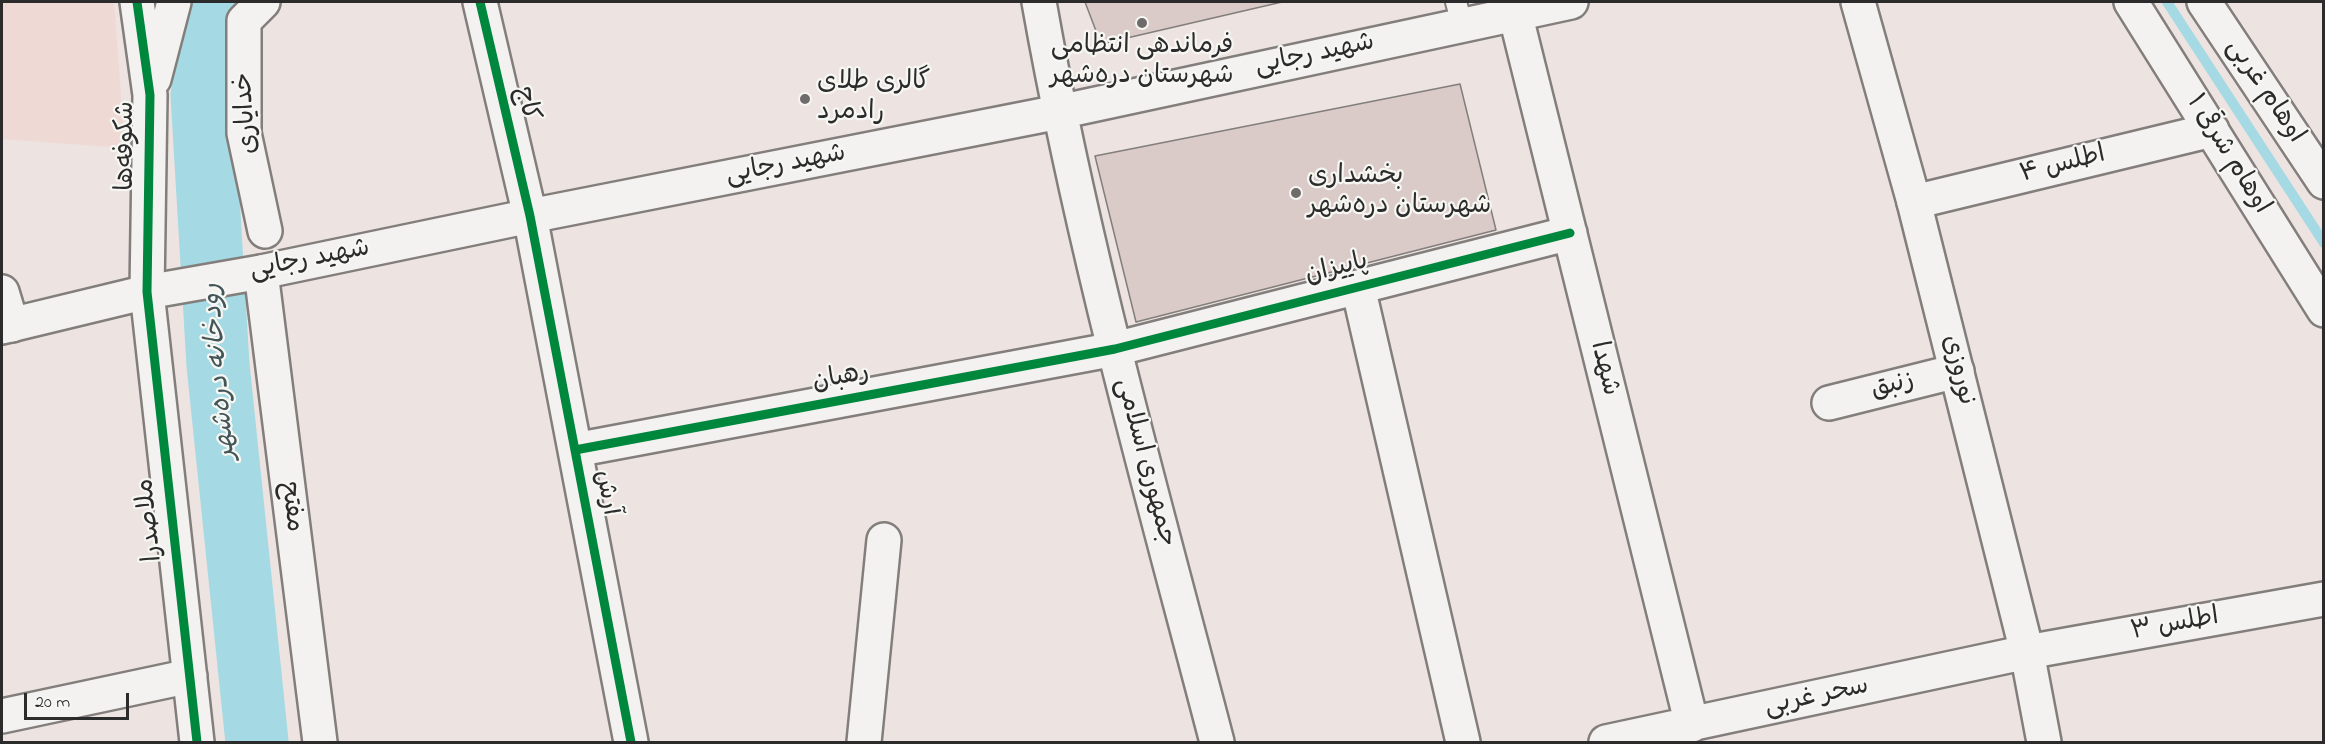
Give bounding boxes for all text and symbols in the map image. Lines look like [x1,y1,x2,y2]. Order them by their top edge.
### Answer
marker: فرماندهی انتظامی شهرستان دره‌شهر [1135,16,1149,30]
street label: شهید رجایی [1252,28,1378,84]
place label: فرماندهی انتظامی شهرستان دره‌شهر [1050,32,1234,94]
street label: اوهام غربی [2218,34,2310,150]
place label: گالری طلای رادمرد [817,68,930,130]
street label: خدایاری [230,71,266,155]
street label: کاج [506,84,544,124]
street label: ۱ اوهام شرقی [2178,90,2276,220]
marker: گالری طلای رادمرد [798,92,812,106]
street label: شکوفه‌ها [112,101,144,191]
street label: شهید رجایی [723,139,849,193]
street label: اطلس ۴ [2017,140,2109,192]
place label: بخشداری شهرستان دره‌شهر [1308,162,1491,224]
marker: بخشداری شهرستان دره‌شهر [1289,186,1303,200]
street label: شهید رجایی [247,234,373,288]
street label: پاییزان [1302,247,1372,293]
water label: رودخانه دره‌شهر [197,282,245,460]
street label: نوروزی [1933,332,1981,410]
street label: شهدا [1581,339,1625,399]
street label: رهبان [810,358,872,400]
street label: زنبق [1868,367,1918,407]
street label: جمهوری اسلامی [1107,375,1181,551]
street label: آرش [585,468,625,518]
street label: ملاصدرا [131,477,171,563]
street label: مفتح [271,480,309,534]
street label: اطلس ۳ [2129,603,2221,649]
street label: سحر غربی [1762,672,1872,724]
scale bar [27,681,132,719]
text: 20 m [35,690,70,716]

